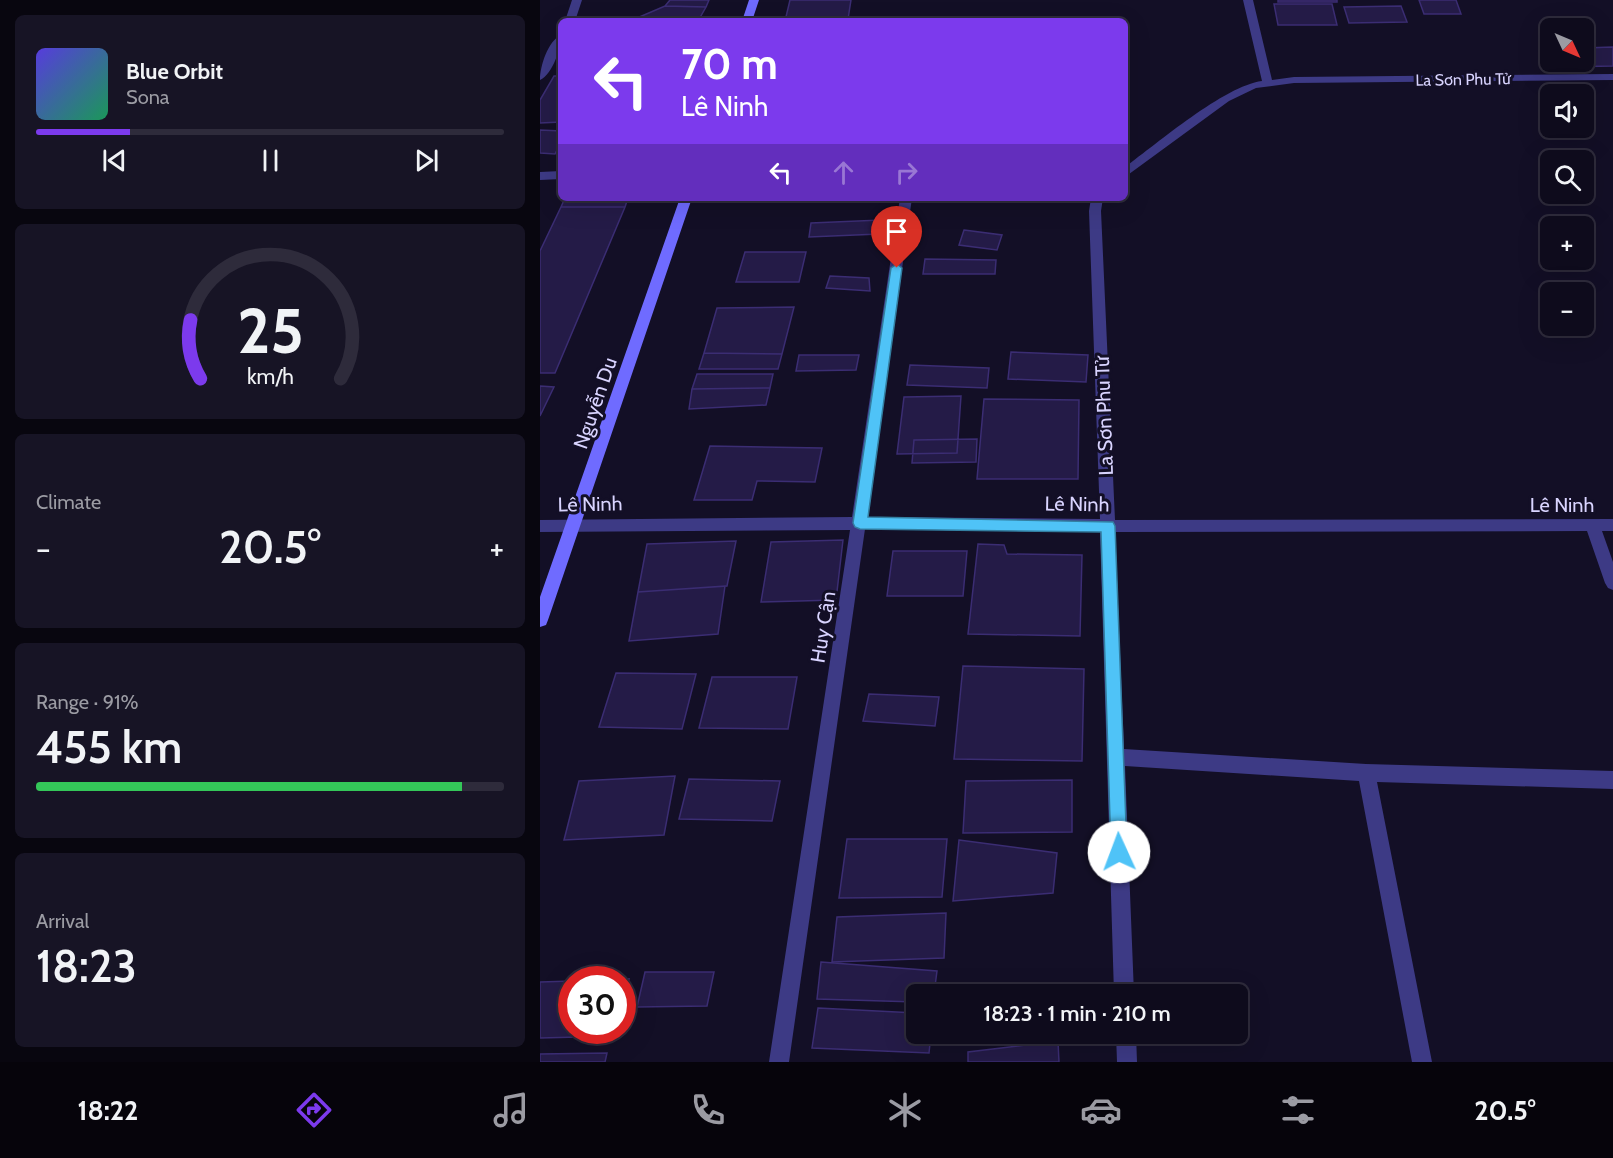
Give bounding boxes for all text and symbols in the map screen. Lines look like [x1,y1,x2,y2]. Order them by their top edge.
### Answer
north arrow [1540,18,1594,72]
map controls [1540,18,1594,336]
text: 70 m [681,38,778,90]
icon: left [582,42,660,120]
text: Blue Orbit [126,58,223,85]
street label: La Sơn Phu Tử [1415,69,1512,90]
button: sound [1540,84,1594,138]
text: Sona [126,85,169,109]
text: Lê Ninh [681,90,768,123]
icon: previous [98,144,131,177]
icon: pause [254,144,287,177]
icon: next [410,144,443,177]
button: search [1540,150,1594,204]
icon: left [764,156,797,189]
icon: ahead [827,156,860,189]
icon: right [890,156,923,189]
pin [871,206,922,268]
icon: arrive [880,215,913,248]
button: + [1540,216,1594,270]
button: − [1540,282,1594,336]
text: 25 [237,293,303,369]
street label: Nguyễn Du [568,354,622,452]
street label: La Sơn Phu Tử [1090,355,1118,476]
text: km/h [247,363,293,389]
text: Climate [36,490,101,514]
street label: Lê Ninh [557,491,623,517]
street label: Lê Ninh [1044,491,1110,517]
street label: Lê Ninh [1530,493,1594,517]
text: 20.5° [219,520,321,574]
text: − [36,528,51,568]
text: + [489,528,504,568]
street label: Huy Cận [806,590,840,664]
text: Range · 91% [36,690,139,714]
text: 455 km [36,720,182,774]
position arrow [1087,820,1151,884]
text: Arrival [36,909,89,933]
text: 18:23 [36,939,137,993]
speed limit sign: 30 [558,966,636,1044]
text: 18:23 · 1 min · 210 m [983,1000,1171,1027]
icon: directions [293,1089,335,1131]
icon: music [490,1089,532,1131]
icon: phone [687,1089,729,1131]
icon: climate [884,1089,926,1131]
icon: car [1080,1089,1122,1131]
icon: filters [1277,1089,1319,1131]
text: 18:22 [77,1094,138,1127]
text: 20.5° [1474,1094,1536,1127]

